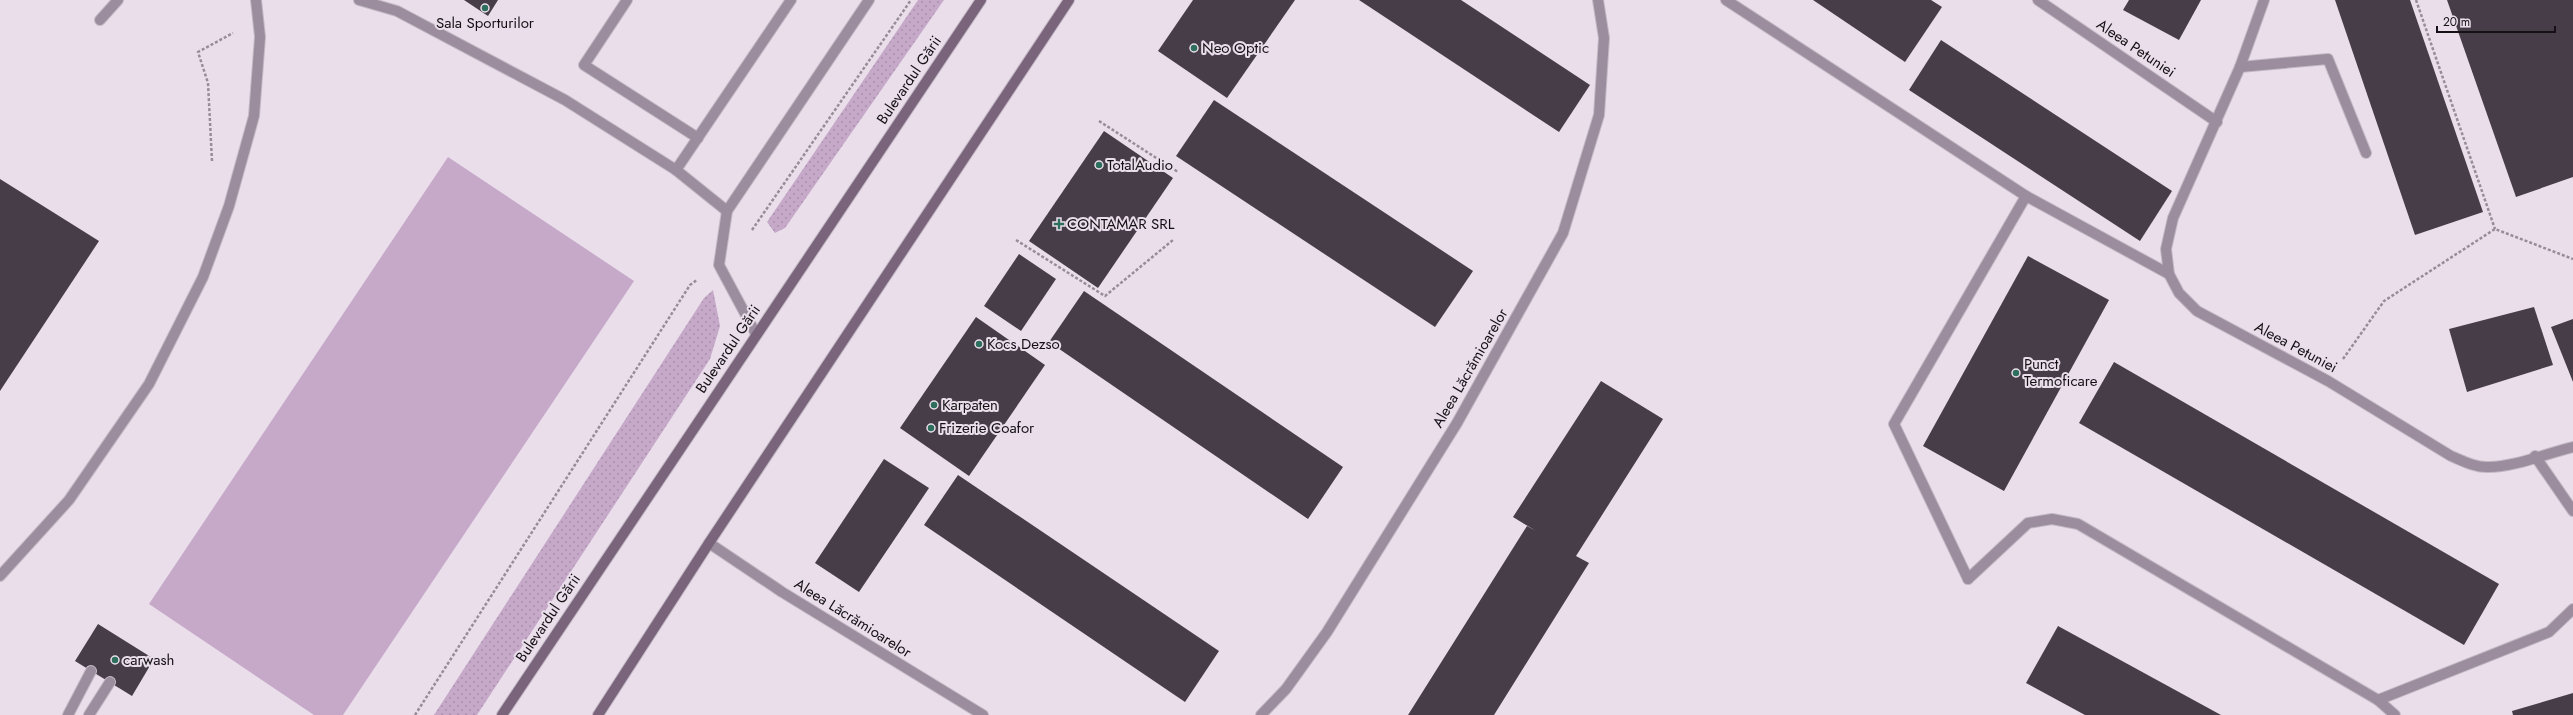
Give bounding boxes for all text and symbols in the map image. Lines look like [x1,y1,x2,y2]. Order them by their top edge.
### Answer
marker: Sala Sporturilor [480,3,490,13]
scale bar [2437,8,2555,34]
place label: Sala Sporturilor [436,12,535,34]
street label: Aleea Petuniei [2092,13,2180,83]
text: 20 m [2443,13,2470,31]
street label: Bulevardul Gării [871,31,947,129]
place label: Neo Optic [1202,37,1269,59]
marker: Neo Optic [1189,43,1199,53]
place label: TotalAudio [1107,154,1173,176]
marker: TotalAudio [1094,160,1104,170]
place label: CONTAMAR SRL [1067,213,1175,235]
marker: CONTAMAR SRL [1054,219,1064,229]
street label: Bulevardul Gării [690,300,766,398]
street label: Aleea Lăcrămioarelor [1427,303,1514,432]
street label: Aleea Petuniei [2251,316,2341,378]
place label: Kocs Dezso [987,333,1060,355]
marker: Kocs Dezso [974,339,984,349]
place label: Punct Termoficare [2024,353,2098,392]
marker: Punct Termoficare [2011,368,2021,378]
place label: Karpaten [942,394,998,416]
marker: Karpaten [929,400,939,410]
place label: Frizerie Coafor [939,417,1035,439]
marker: Frizerie Coafor [926,423,936,433]
street label: Bulevardul Gării [510,569,586,667]
street label: Aleea Lăcrămioarelor [790,573,917,663]
place label: carwash [123,649,174,671]
marker: carwash [110,655,120,665]

